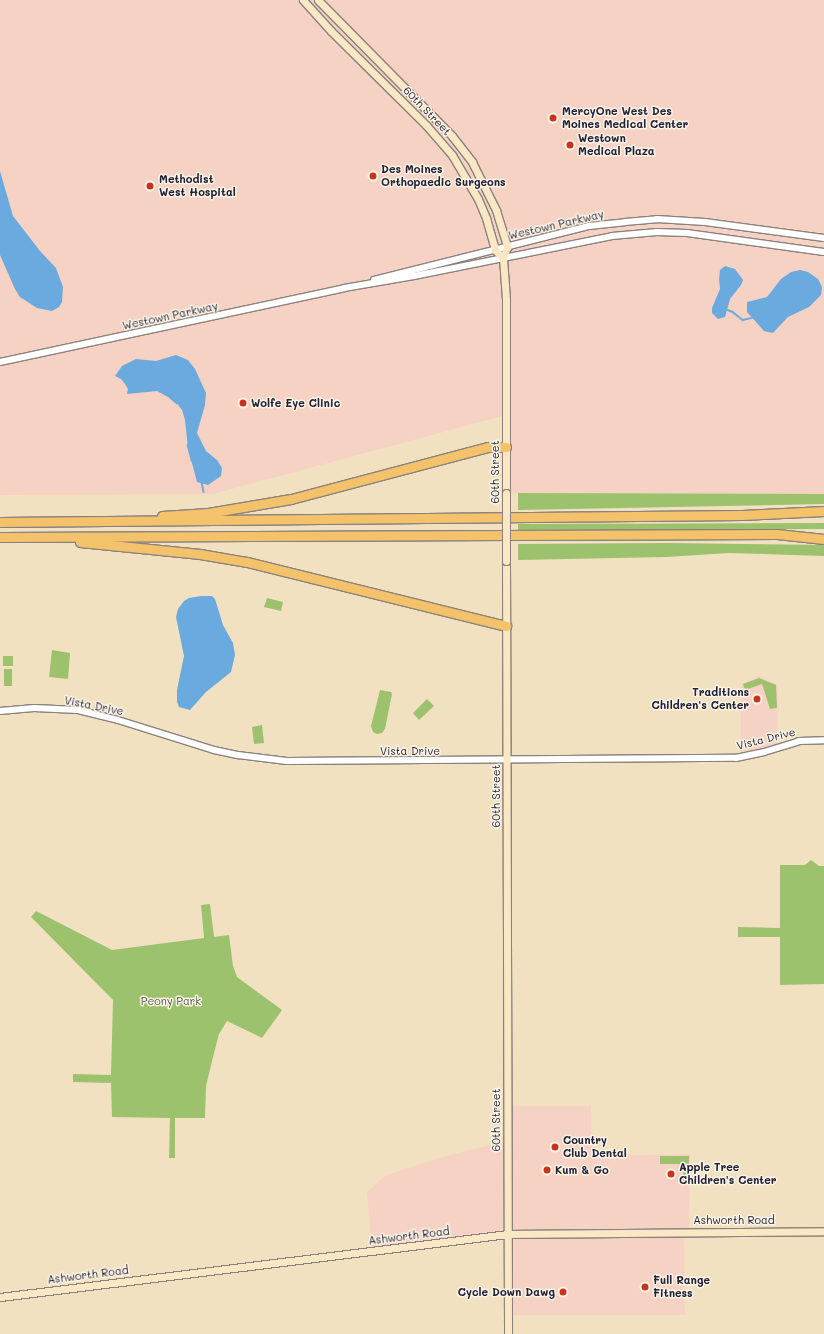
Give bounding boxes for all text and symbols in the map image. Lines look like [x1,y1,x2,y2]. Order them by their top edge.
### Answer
street label: 60th Street [400,84,454,138]
place label: MercyOne West Des Moines Medical Center [562,105,688,131]
marker: MercyOne West Des Moines Medical Center [547,112,559,124]
place label: Westown Medical Plaza [578,132,655,158]
marker: Westown Medical Plaza [565,140,575,150]
place label: Des Moines Orthopaedic Surgeons [381,163,506,189]
marker: Des Moines Orthopaedic Surgeons [368,171,378,181]
place label: Methodist West Hospital [159,173,236,199]
marker: Methodist West Hospital [144,180,156,192]
street label: Westown Parkway [507,208,605,242]
street label: Westown Parkway [121,299,219,333]
place label: Wolfe Eye Clinic [251,396,340,410]
marker: Wolfe Eye Clinic [238,398,248,408]
street label: 60th Street [488,440,502,504]
place label: Traditions Children's Center [652,686,749,712]
street label: Vista Drive [63,694,125,718]
marker: Traditions Children's Center [752,694,762,704]
street label: Vista Drive [735,725,797,753]
street label: Vista Drive [380,744,440,758]
street label: 60th Street [489,764,503,828]
park label: Peony Park [141,994,201,1008]
street label: 60th Street [489,1088,503,1152]
place label: Country Club Dental [563,1134,627,1160]
marker: Country Club Dental [550,1142,560,1152]
place label: Apple Tree Children's Center [679,1161,776,1187]
place label: Kum & Go [555,1163,609,1177]
marker: Kum & Go [542,1165,552,1175]
marker: Apple Tree Children's Center [666,1169,676,1179]
street label: Ashworth Road [693,1213,775,1227]
street label: Ashworth Road [368,1224,450,1248]
street label: Ashworth Road [47,1263,129,1287]
place label: Full Range Fitness [653,1274,710,1300]
marker: Full Range Fitness [640,1282,650,1292]
place label: Cycle Down Dawg [458,1285,555,1299]
marker: Cycle Down Dawg [558,1287,568,1297]

